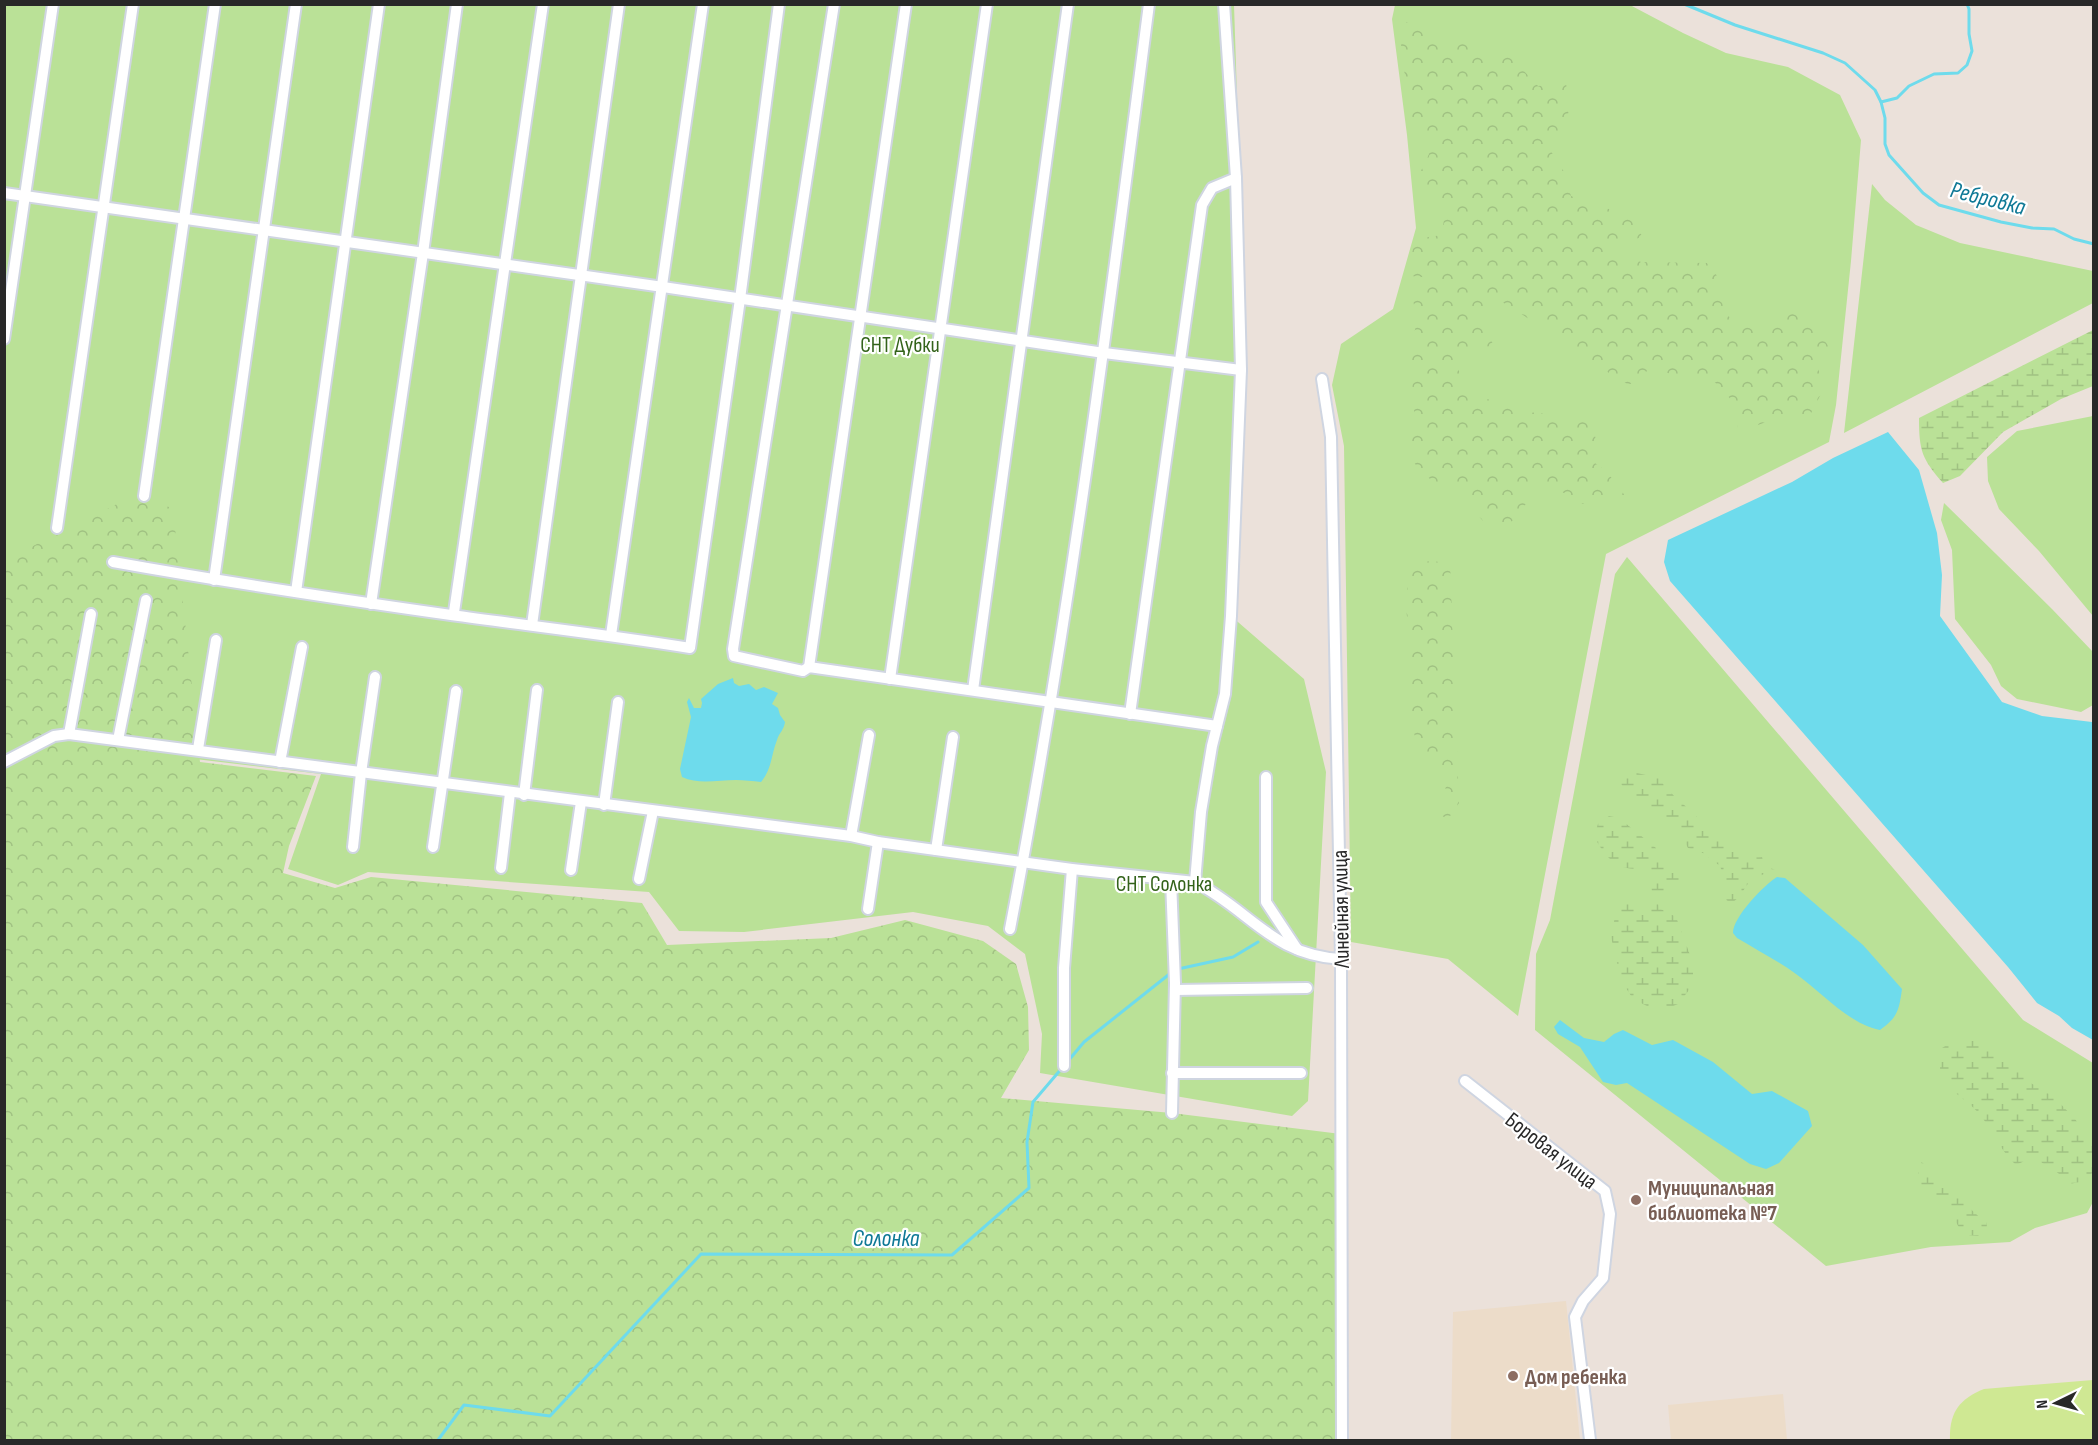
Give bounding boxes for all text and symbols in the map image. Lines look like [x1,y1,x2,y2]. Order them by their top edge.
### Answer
water label: Ребровка [1947,175,2029,222]
park label: СНТ Дубки [860,332,940,359]
street label: Линейная улица [1327,850,1356,969]
park label: СНТ Солонка [1116,871,1212,898]
street label: Боровая улица [1500,1107,1603,1196]
place label: Муниципальная библиотека №7 [1648,1175,1777,1227]
marker: Муниципальная библиотека №7 [1629,1193,1643,1207]
water label: Солонка [852,1224,920,1253]
place label: Дом ребенка [1525,1364,1627,1391]
marker: Дом ребенка [1506,1369,1520,1383]
north arrow [2026,1373,2086,1433]
text: N [2033,1399,2052,1409]

